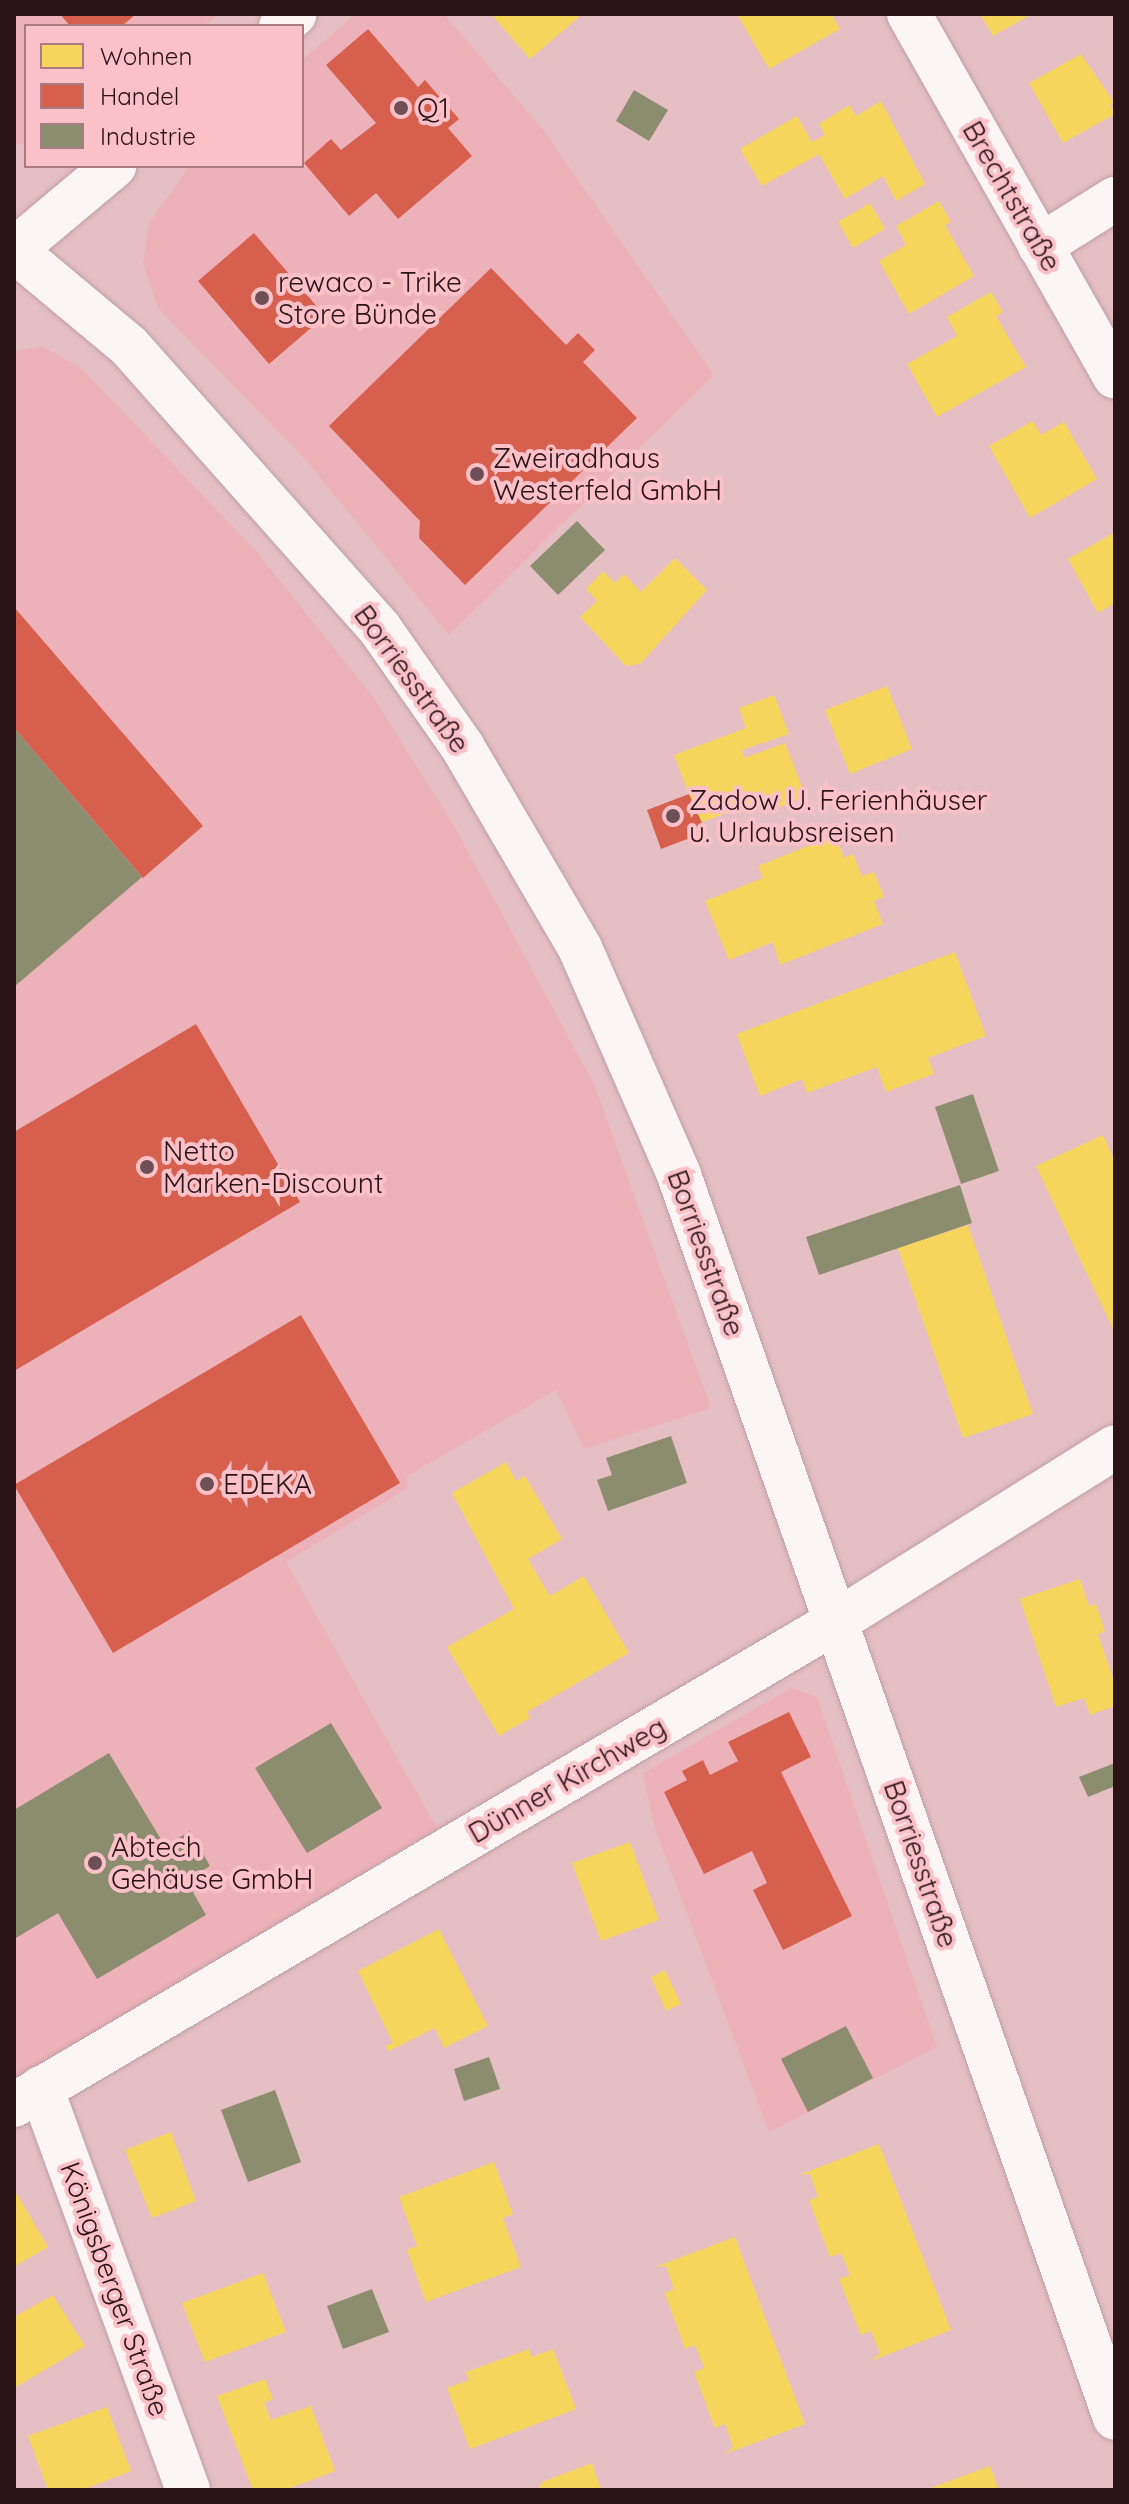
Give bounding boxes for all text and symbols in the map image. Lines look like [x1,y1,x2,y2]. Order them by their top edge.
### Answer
legend [24,24,304,168]
text: Wohnen [100,41,192,71]
text: Handel [100,81,179,111]
place label: Q1 [417,91,449,125]
marker: Q1 [392,99,410,117]
street label: Brechtstraße [956,115,1068,277]
text: Industrie [100,121,196,151]
place label: rewaco - Trike Store Bünde [278,265,462,331]
marker: rewaco - Trike Store Bünde [253,289,271,307]
place label: Zweiradhaus Westerfeld GmbH [493,441,722,507]
marker: Zweiradhaus Westerfeld GmbH [468,465,486,483]
street label: Borriesstraße [347,599,477,759]
place label: Zadow U. Ferienhäuser u. Urlaubsreisen [689,783,988,849]
marker: Zadow U. Ferienhäuser u. Urlaubsreisen [664,807,682,825]
place label: Netto Marken-Discount [163,1134,383,1200]
marker: Netto Marken-Discount [138,1158,156,1176]
street label: Borriesstraße [660,1165,752,1341]
place label: EDEKA [223,1467,312,1501]
marker: EDEKA [198,1475,216,1493]
street label: Dünner Kirchweg [462,1710,672,1850]
street label: Borriesstraße [877,1776,965,1952]
place label: Abtech Gehäuse GmbH [111,1830,314,1896]
marker: Abtech Gehäuse GmbH [86,1854,104,1872]
street label: Königsberger Straße [53,2157,177,2421]

